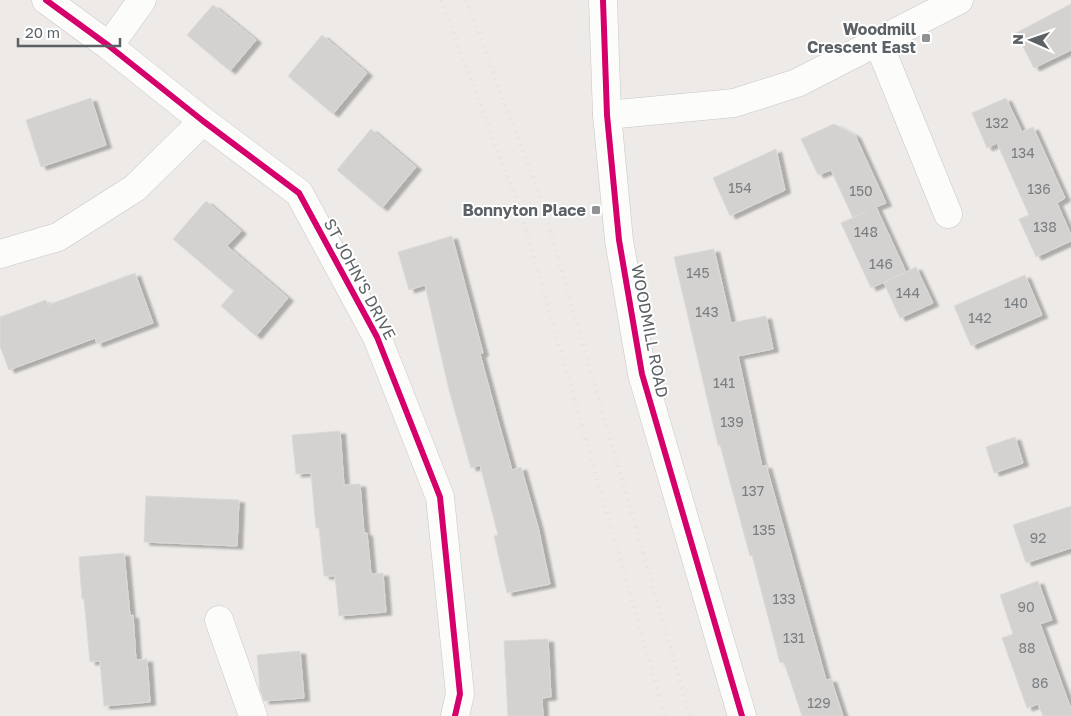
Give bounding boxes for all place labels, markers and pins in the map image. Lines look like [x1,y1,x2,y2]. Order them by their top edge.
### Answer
place label: Woodmill Crescent East [807,19,917,57]
marker: Woodmill Crescent East [920,32,932,44]
place label: Bonnyton Place [462,200,586,220]
marker: Bonnyton Place [590,204,602,216]

